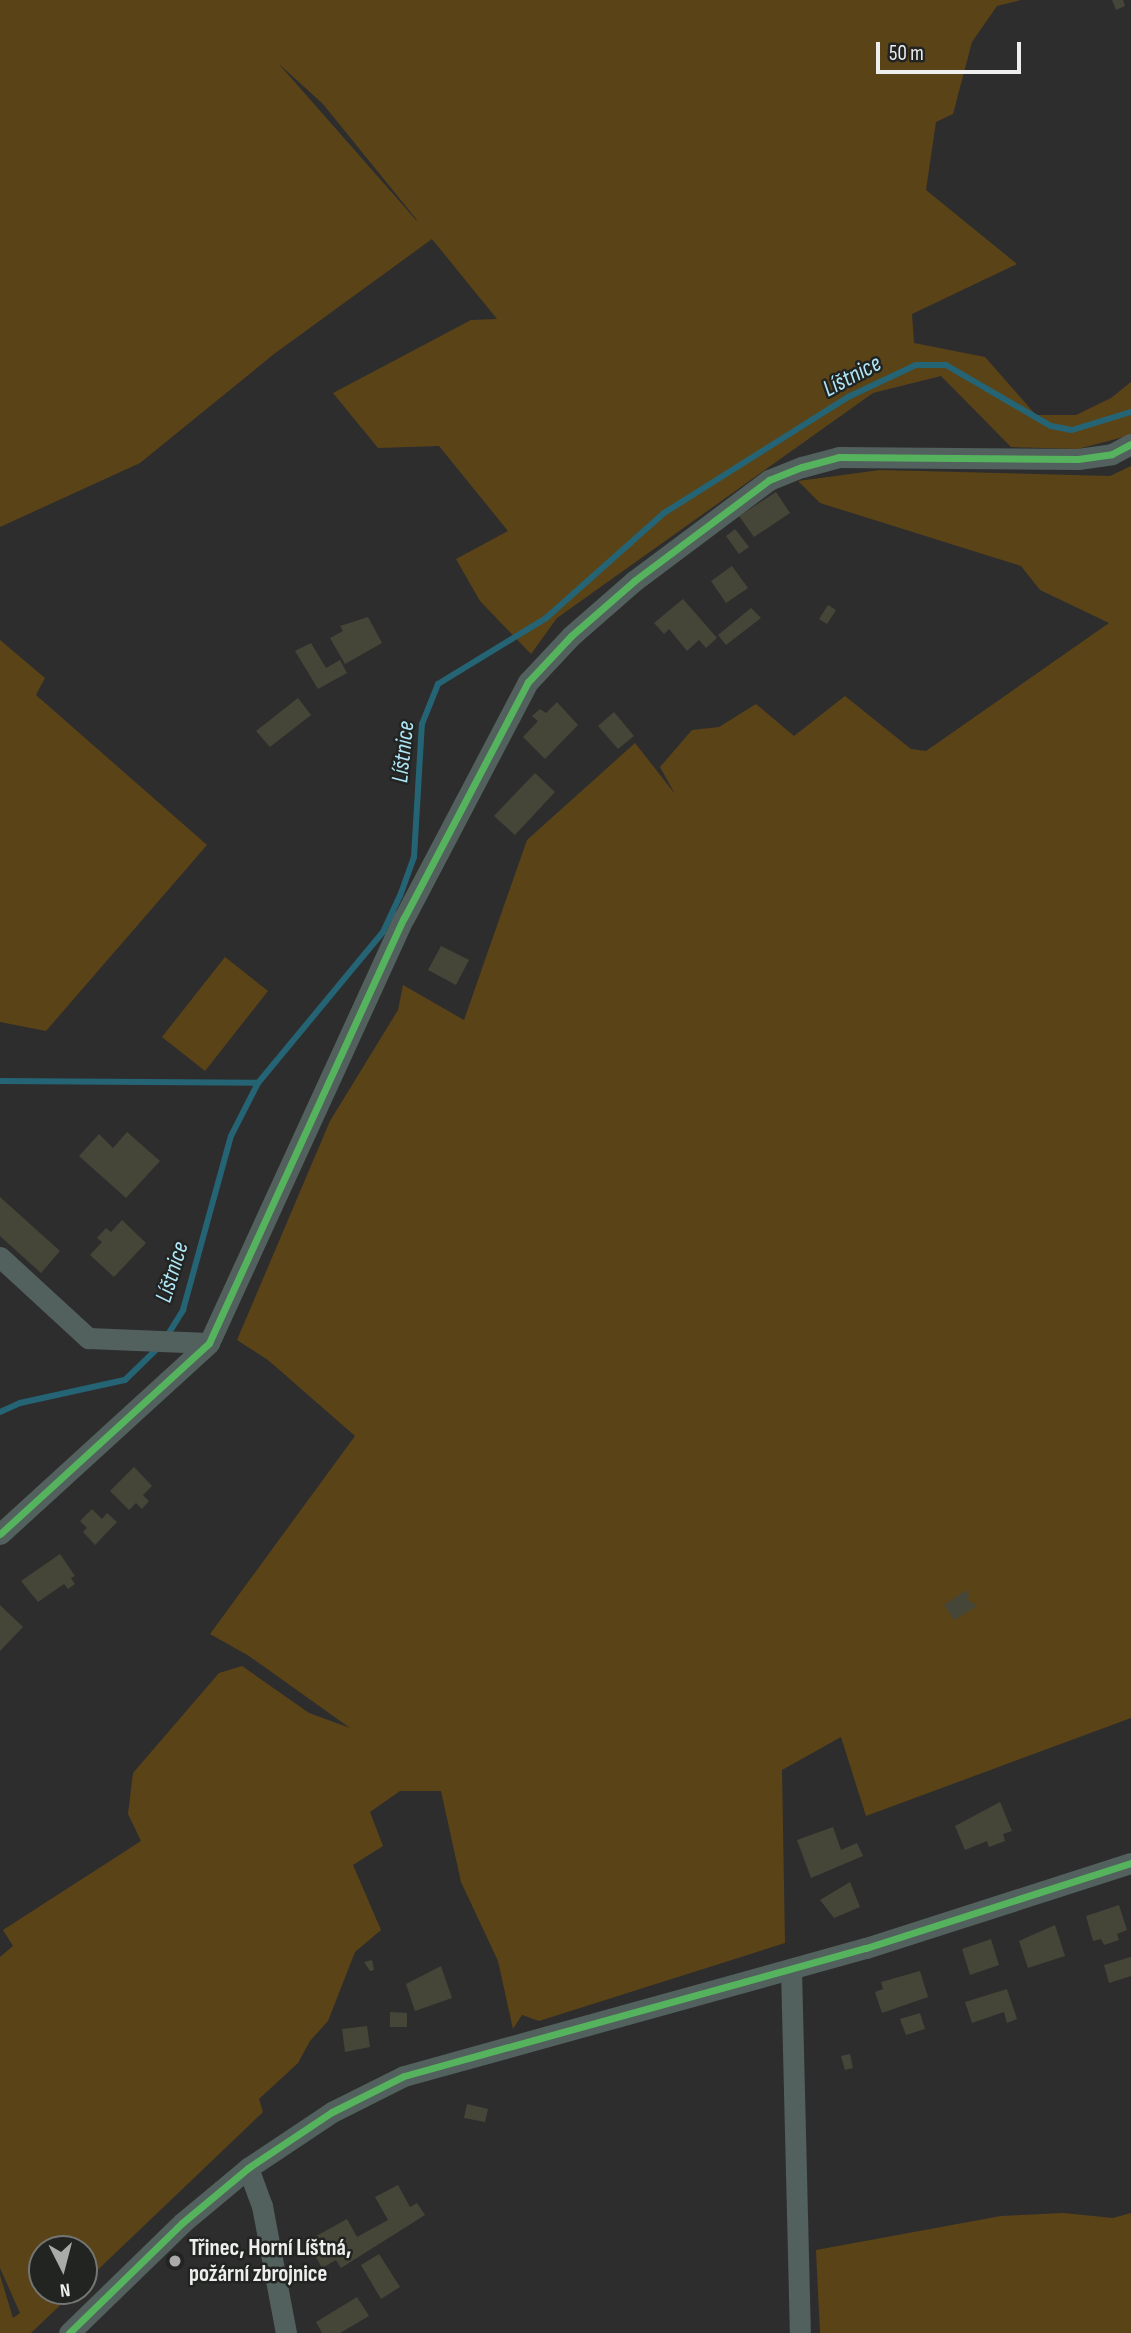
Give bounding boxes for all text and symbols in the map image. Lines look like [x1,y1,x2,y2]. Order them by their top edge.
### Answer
scale bar [879,28,1024,72]
text: 50 m [889,41,924,66]
water label: Líštnice [818,349,886,403]
water label: Líštnice [385,720,421,784]
water label: Líštnice [149,1238,195,1306]
place label: Třinec, Horní Líštná, požární zbrojnice [189,2234,351,2288]
north arrow [28,2235,98,2305]
marker: Třinec, Horní Líštná, požární zbrojnice [167,2253,183,2269]
text: N [59,2277,71,2301]

